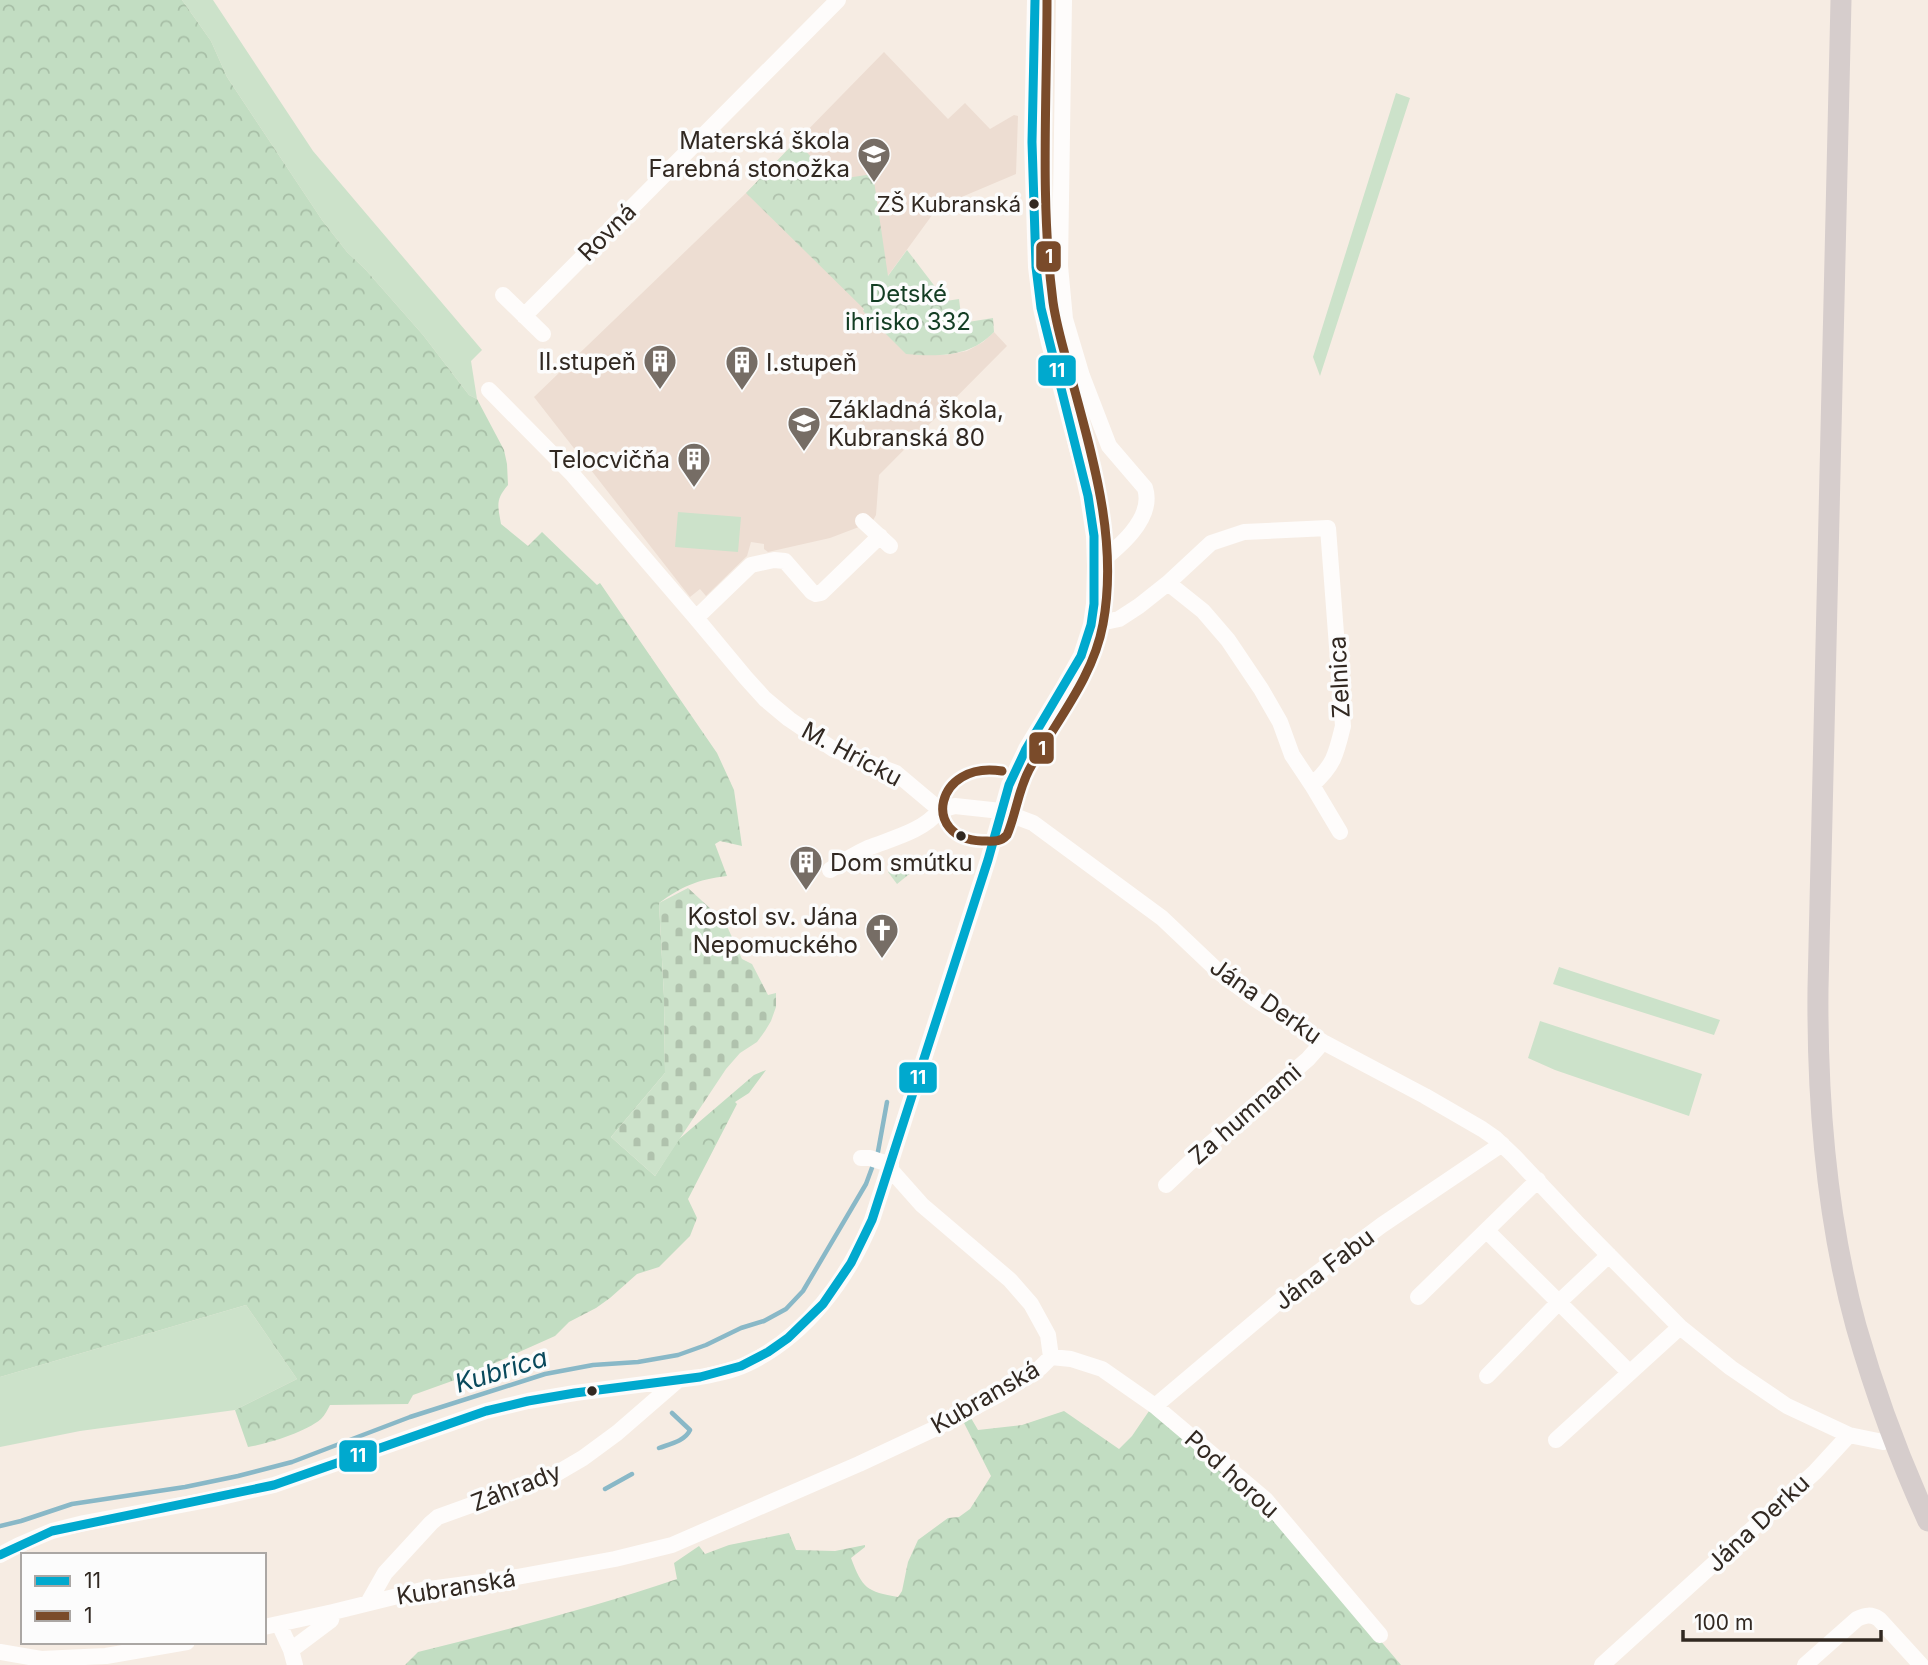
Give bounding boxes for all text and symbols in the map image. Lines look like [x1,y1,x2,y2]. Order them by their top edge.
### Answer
place label: Materská škola Farebná stonožka [648,126,850,183]
school or university icon: Materská škola Farebná stonožka [855,135,893,184]
place label: ZŠ Kubranská [877,191,1021,217]
street label: Rovná [572,197,642,267]
marker: ZŠ Kubranská [1027,197,1041,211]
line badge: 1 [1035,240,1062,273]
text: 1 [1045,245,1053,268]
park label: Detské ihrisko 332 [845,279,971,336]
building icon: II.stupeň [641,342,679,391]
building icon: I.stupeň [723,343,761,392]
place label: II.stupeň [539,347,636,376]
place label: I.stupeň [766,348,857,377]
line badge: 11 [1037,354,1077,387]
text: 11 [1049,359,1065,382]
place label: Základná škola, Kubranská 80 [828,395,1004,452]
school or university icon: Základná škola, Kubranská 80 [785,404,823,453]
building icon: Telocvičňa [675,440,713,489]
place label: Telocvičňa [548,445,670,474]
street label: Zelnica [1322,635,1356,719]
street label: M. Hricku [797,715,907,793]
line badge: 1 [1028,731,1055,765]
text: 1 [1038,737,1046,760]
unlabelled marker [954,829,968,843]
building icon: Dom smútku [787,843,825,892]
place label: Dom smútku [830,848,973,877]
place label: Kostol sv. Jána Nepomuckého [688,902,858,959]
church icon: Kostol sv. Jána Nepomuckého [863,911,901,960]
street label: Jána Derku [1205,952,1327,1050]
street label: Za humnami [1183,1057,1307,1171]
line badge: 11 [898,1061,938,1094]
text: 11 [910,1066,926,1089]
street label: Jána Fabu [1268,1222,1380,1316]
water label: Kubrica [451,1341,551,1399]
street label: Kubranská [926,1354,1044,1440]
unlabelled marker [585,1384,599,1398]
street label: Pod horou [1179,1424,1285,1524]
line badge: 11 [338,1439,378,1473]
text: 11 [350,1444,366,1467]
street label: Záhrady [467,1457,565,1517]
street label: Jána Derku [1701,1468,1815,1578]
legend [21,1553,266,1644]
street label: Kubranská [394,1563,518,1611]
text: 11 [84,1568,101,1593]
scale bar [1683,1598,1881,1642]
text: 1 [84,1603,93,1628]
text: 100 m [1694,1610,1753,1635]

